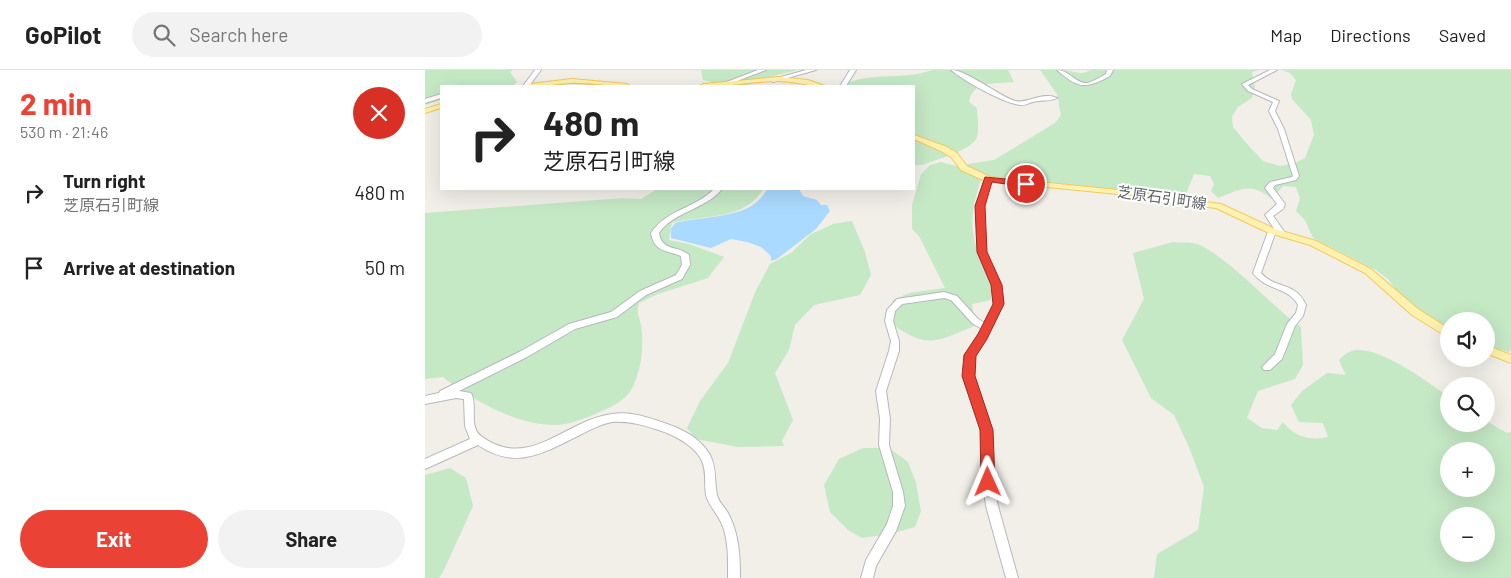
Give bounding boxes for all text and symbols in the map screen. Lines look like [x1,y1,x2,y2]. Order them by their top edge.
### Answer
search box [132,12,482,57]
text: GoPilot [25,20,102,49]
icon: search [150,21,178,49]
text: Search here [190,23,288,46]
text: Map [1270,24,1302,46]
text: Directions [1330,24,1411,46]
text: Saved [1439,24,1486,46]
text: 2 min [20,85,92,121]
button: close [353,87,405,139]
text: 480 m [543,101,639,143]
icon: right [460,105,525,170]
text: 530 m · 21:46 [20,122,108,141]
text: 芝原石引町線 [543,147,675,173]
pin [1005,163,1047,205]
text: Turn right [63,169,145,192]
icon: arrive [1012,170,1040,198]
icon: right [20,179,48,207]
text: 480 m [354,181,405,204]
street label: 芝原石引町線 [1116,182,1208,212]
text: 芝原石引町線 [63,195,159,214]
icon: arrive [20,254,48,282]
text: Arrive at destination [63,256,235,279]
text: 50 m [365,256,405,279]
map controls [1440,312,1495,562]
button: sound [1440,312,1495,367]
button: search [1440,377,1495,432]
button: + [1440,442,1495,497]
position arrow [961,455,1013,507]
button: − [1440,507,1495,562]
button: Exit [20,510,208,568]
button: Share [218,510,405,568]

